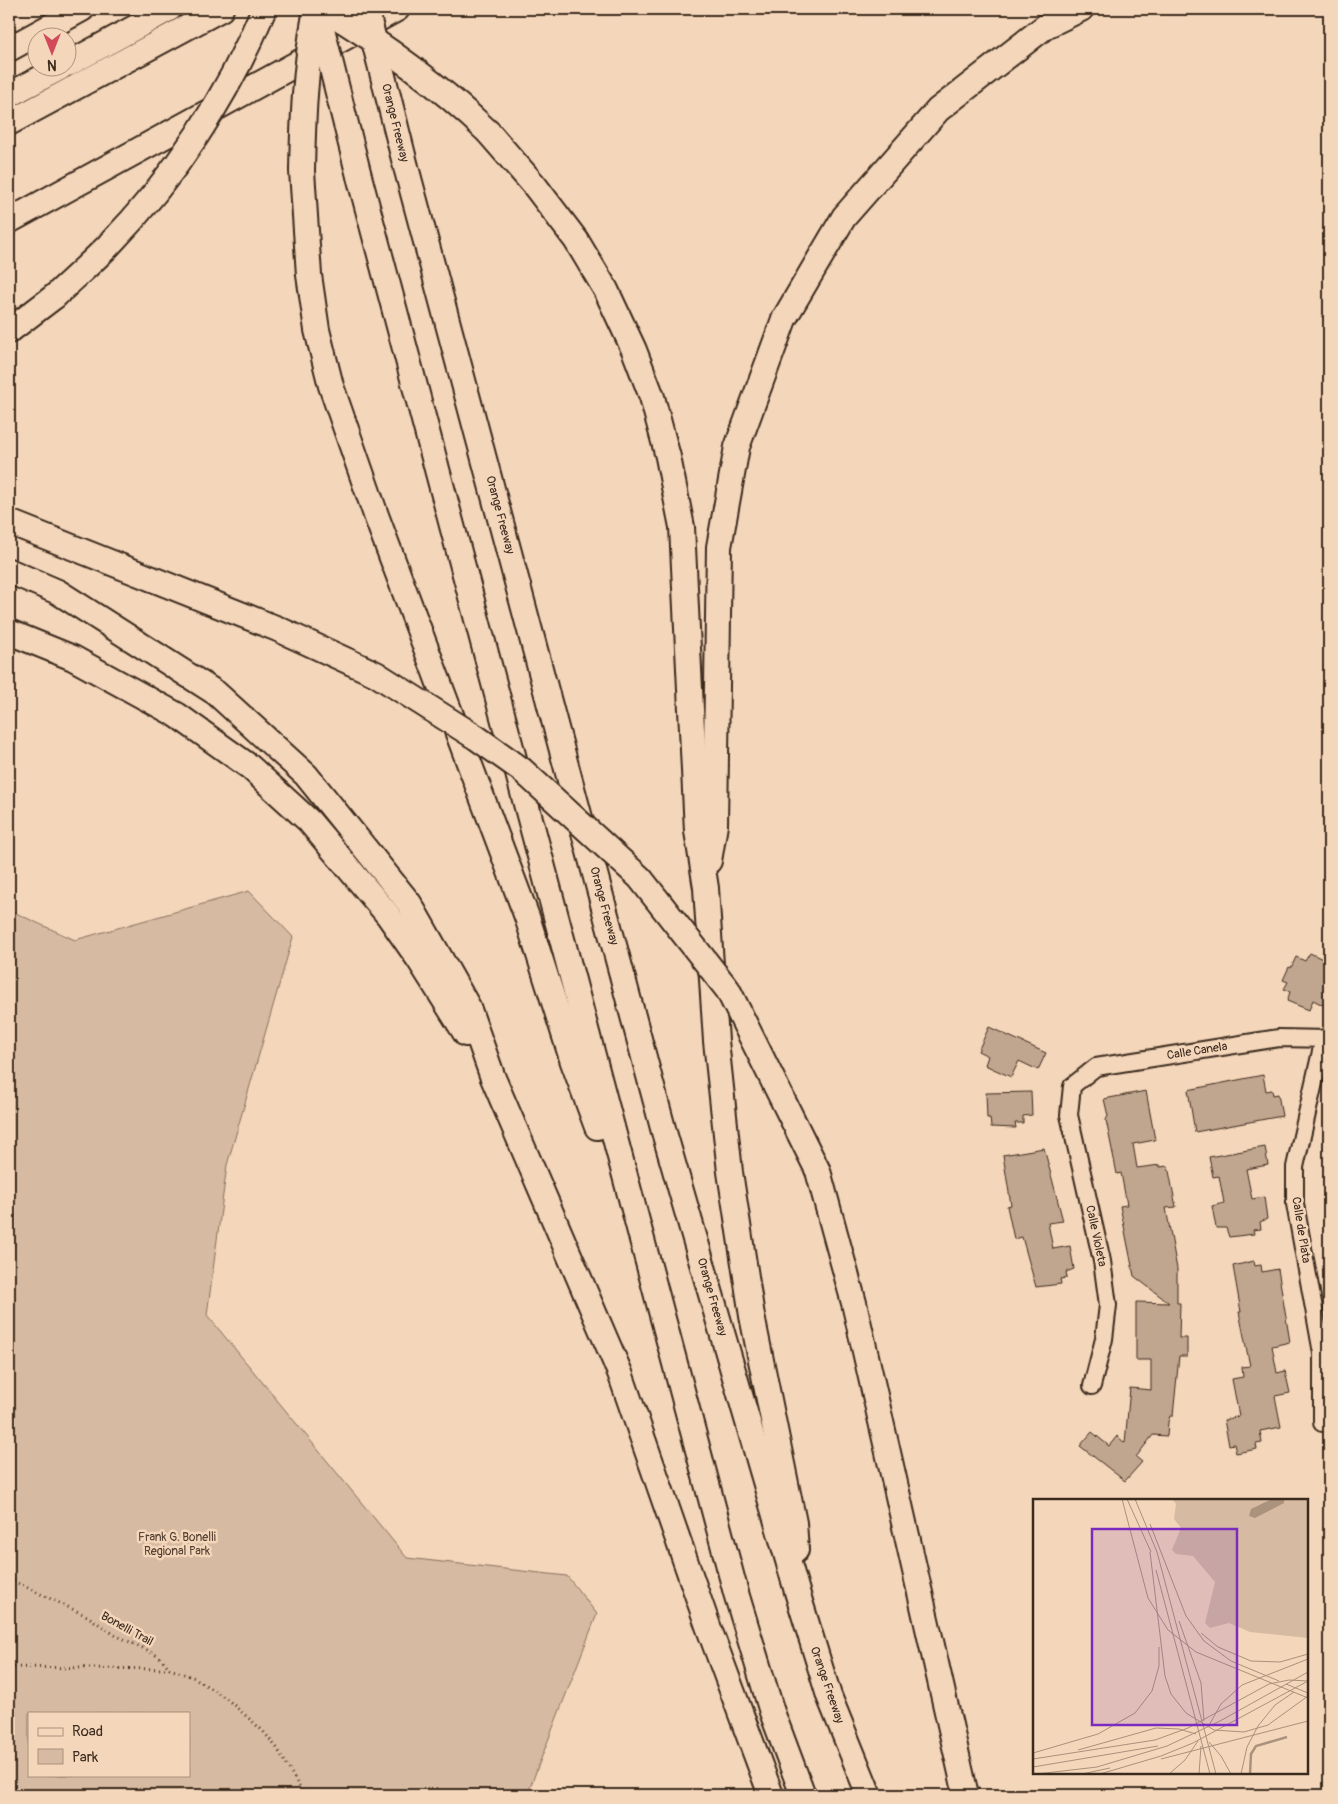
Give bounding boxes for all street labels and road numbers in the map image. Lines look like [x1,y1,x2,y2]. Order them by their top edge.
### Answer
street label: Orange Freeway [378,82,412,164]
street label: Orange Freeway [482,474,518,556]
street label: Orange Freeway [586,865,622,947]
street label: Calle Canela [1166,1039,1229,1063]
street label: Calle de Plata [1288,1196,1314,1265]
street label: Calle Violeta [1082,1204,1110,1268]
street label: Orange Freeway [694,1256,730,1338]
street label: Bonelli Trail [98,1609,156,1650]
street label: Orange Freeway [807,1645,847,1725]

